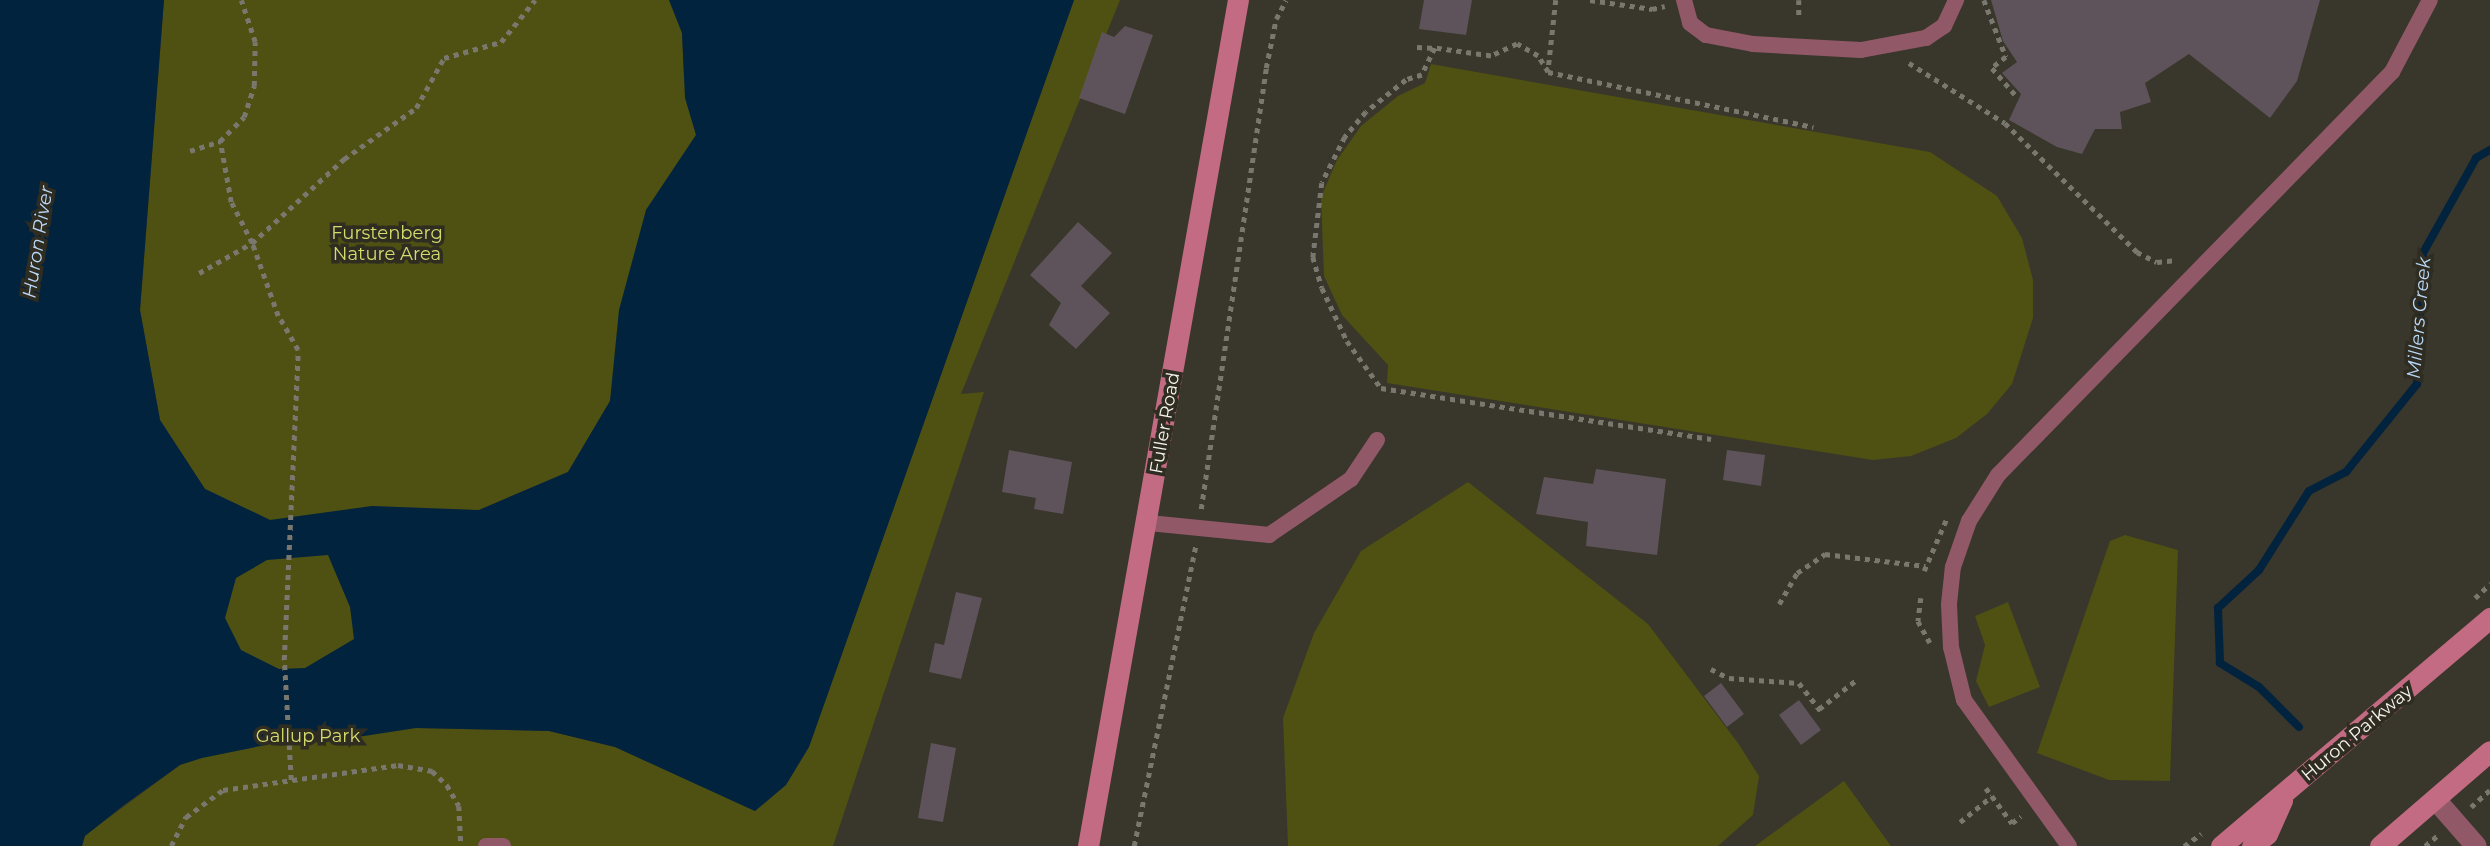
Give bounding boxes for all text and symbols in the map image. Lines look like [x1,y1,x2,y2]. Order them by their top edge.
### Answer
water label: Huron River [18,184,58,300]
park label: Furstenberg Nature Area [331,223,443,266]
water label: Millers Creek [2402,256,2436,380]
street label: Fuller Road [1145,371,1185,475]
street label: Huron Parkway [2297,680,2417,786]
park label: Gallup Park [256,725,360,747]

